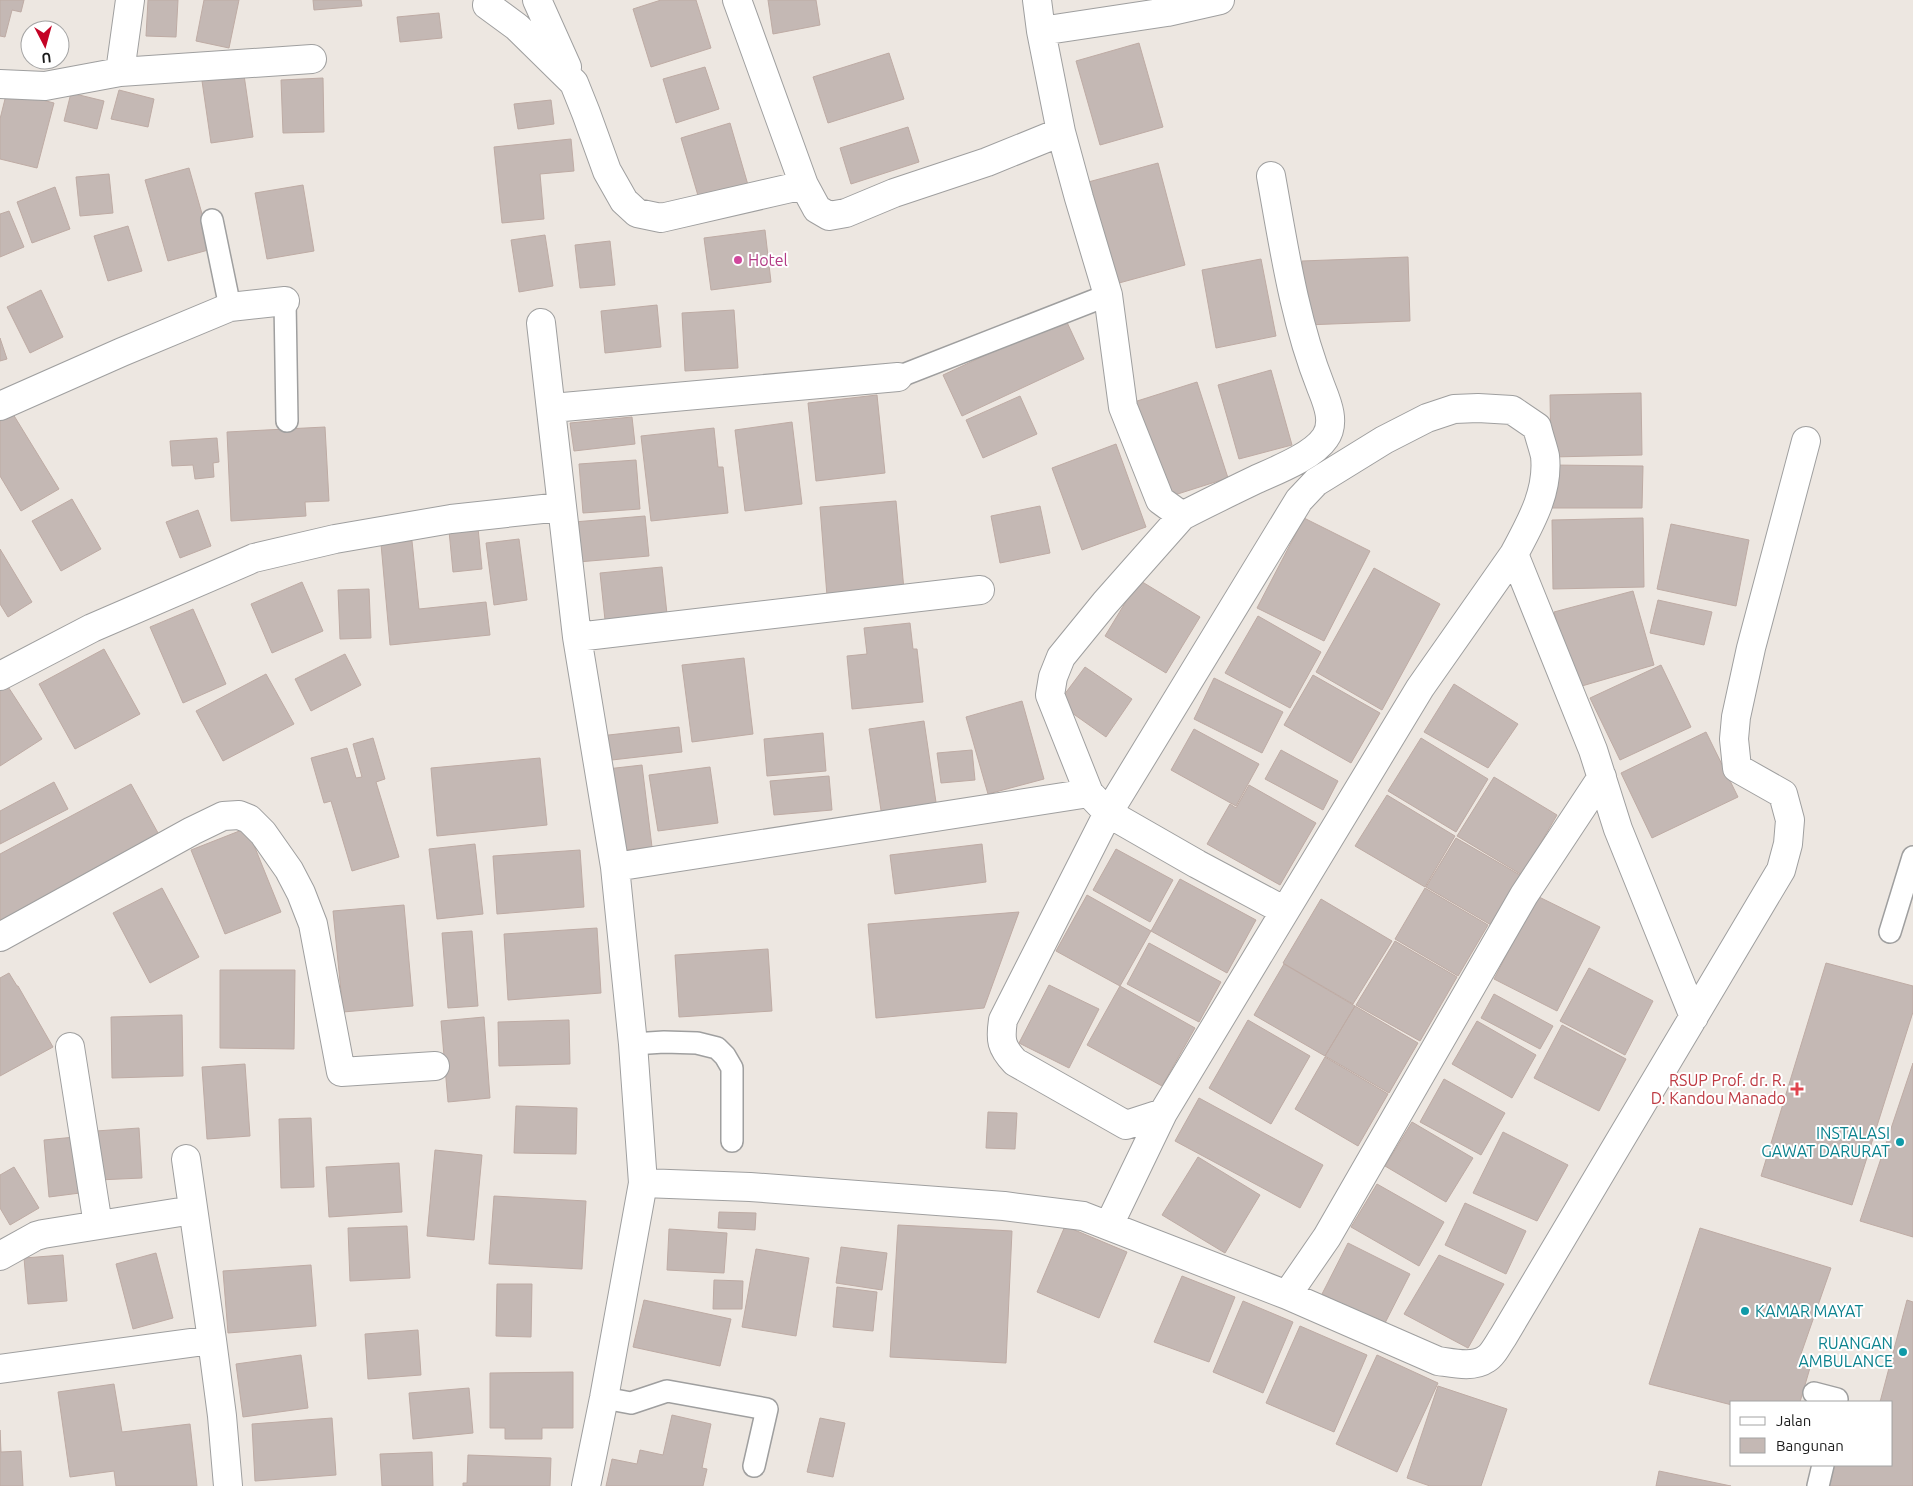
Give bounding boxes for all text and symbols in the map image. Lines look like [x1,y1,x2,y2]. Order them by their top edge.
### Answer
north arrow [20,20,70,70]
text: U [41,49,52,66]
place label: Hotel [748,251,788,269]
marker: Hotel [732,254,744,266]
place label: RSUP Prof. dr. R. D. Kandou Manado [1651,1071,1786,1107]
marker: RSUP Prof. dr. R. D. Kandou Manado [1790,1082,1804,1096]
place label: INSTALASI GAWAT DARURAT [1761,1124,1890,1160]
marker: INSTALASI GAWAT DARURAT [1894,1136,1906,1148]
place label: KAMAR MAYAT [1755,1302,1863,1320]
marker: KAMAR MAYAT [1739,1305,1751,1317]
place label: RUANGAN AMBULANCE [1798,1334,1893,1370]
marker: RUANGAN AMBULANCE [1897,1346,1909,1358]
legend [1730,1401,1893,1466]
text: Jalan [1776,1412,1811,1429]
text: Bangunan [1776,1437,1844,1454]

